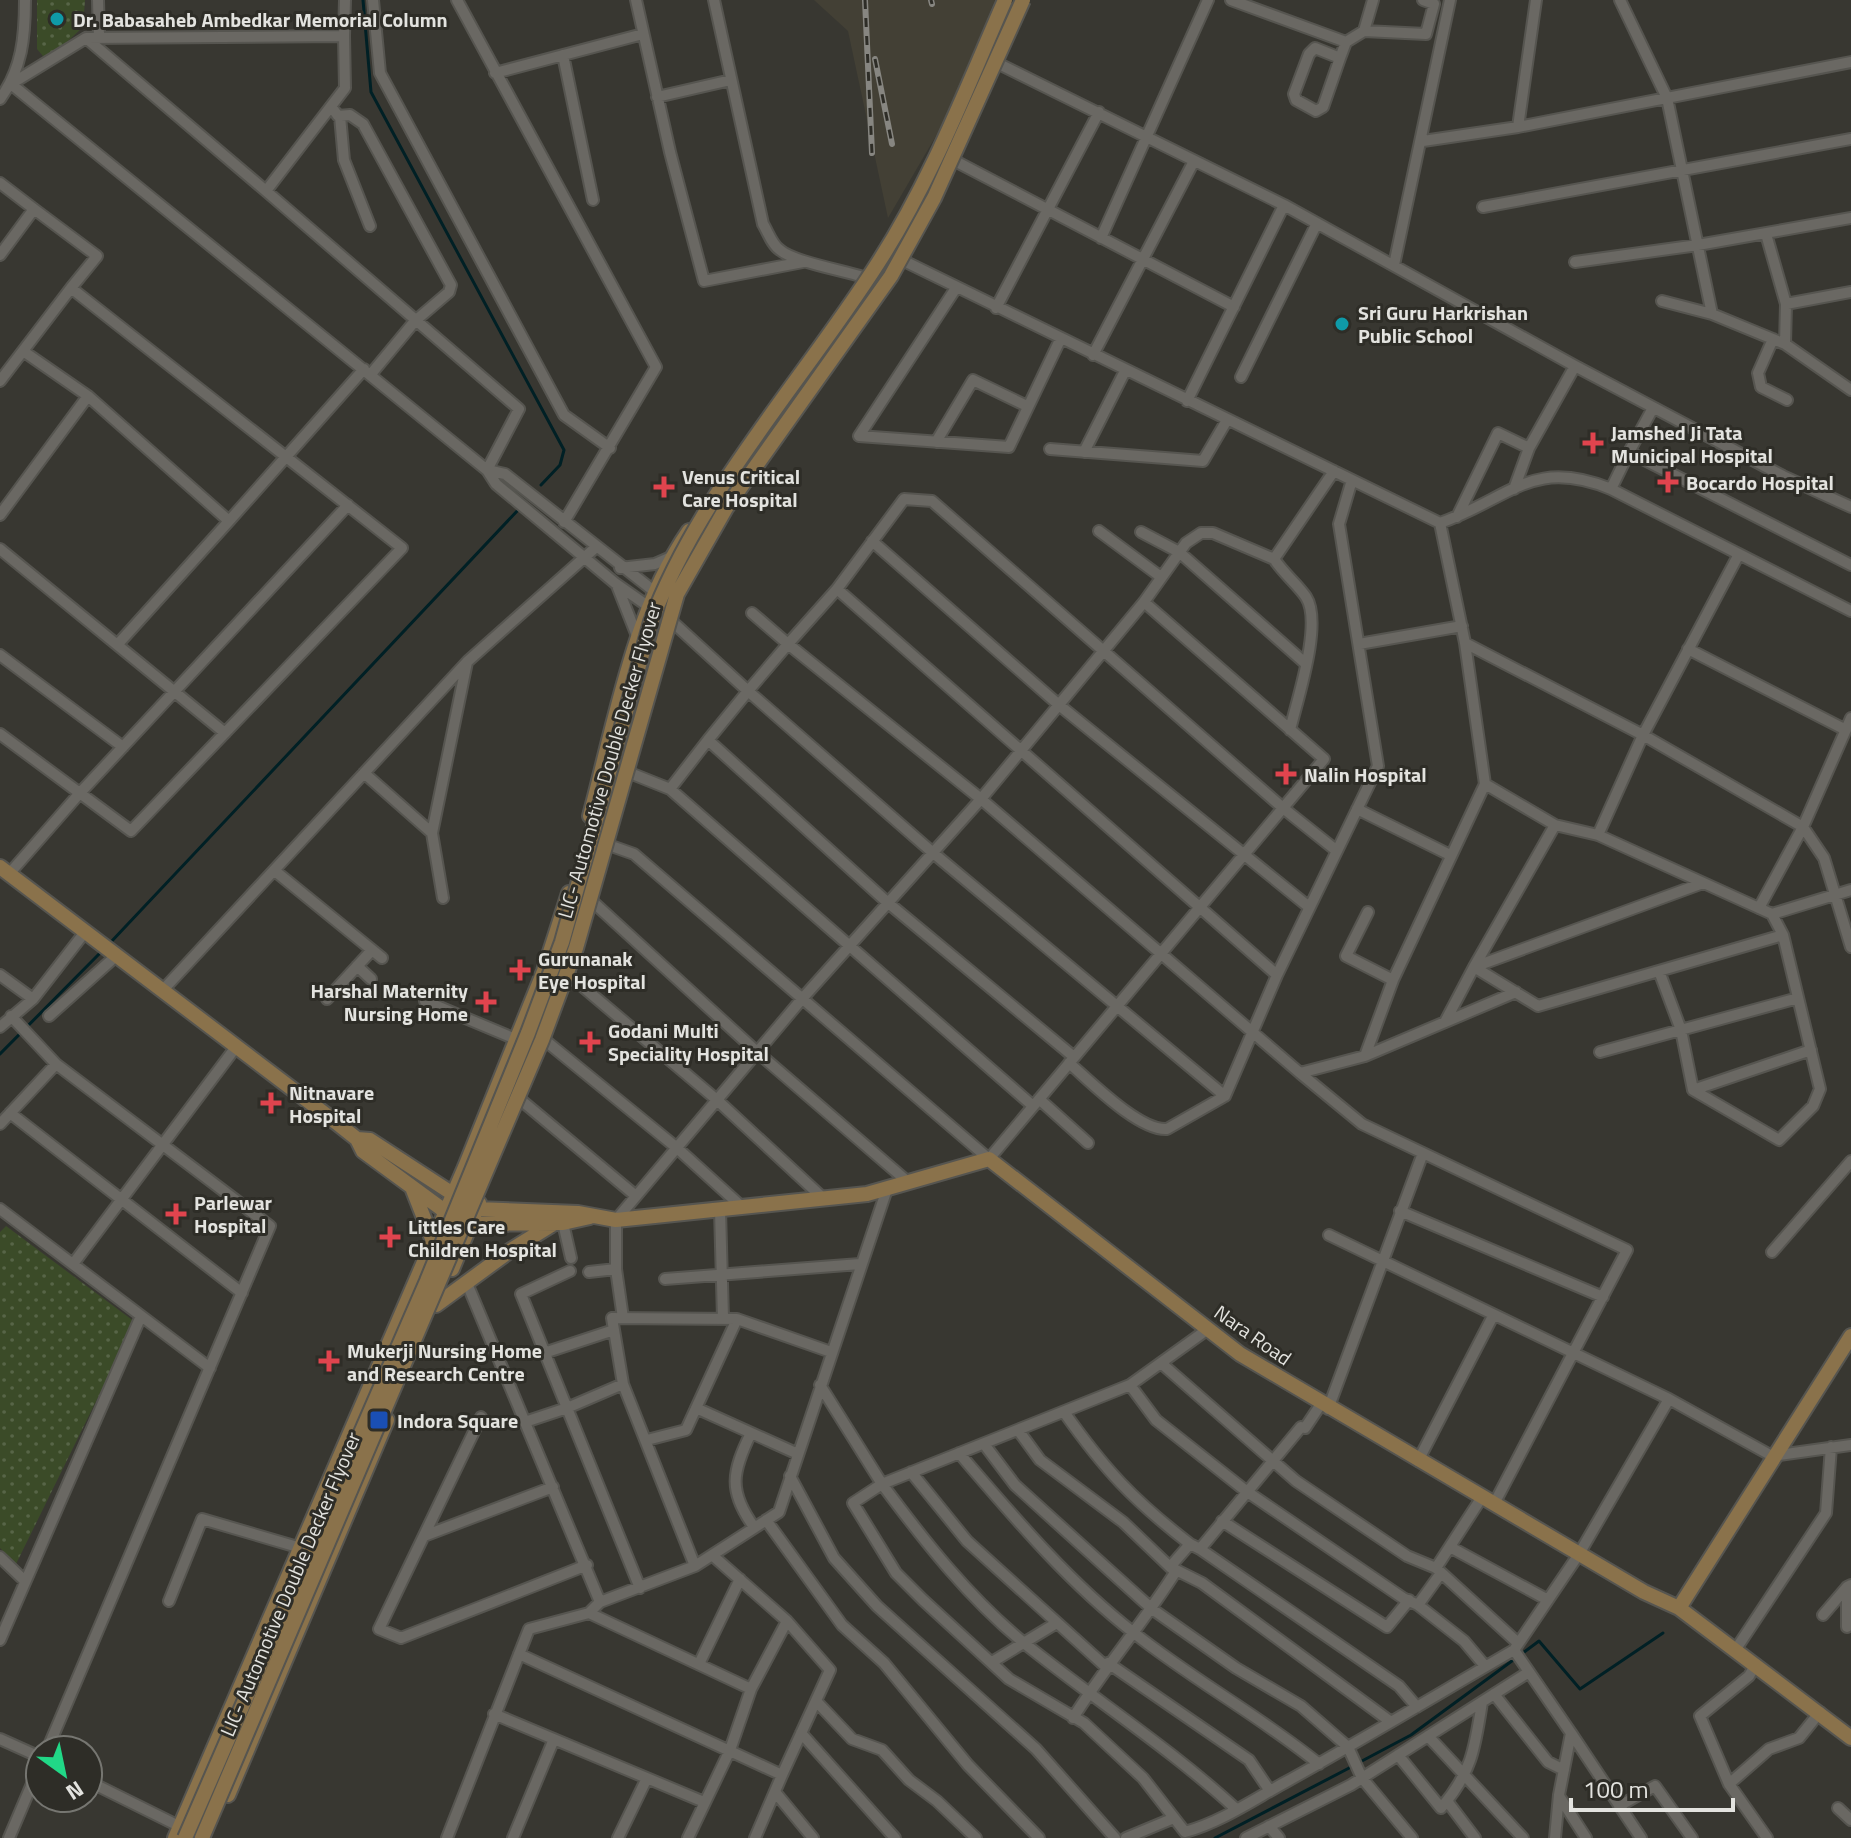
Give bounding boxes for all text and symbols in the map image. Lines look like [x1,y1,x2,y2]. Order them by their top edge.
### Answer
place label: Dr. Babasaheb Ambedkar Memorial Column [73,4,448,35]
marker: Dr. Babasaheb Ambedkar Memorial Column [48,10,66,28]
place label: Sri Guru Harkrishan Public School [1358,297,1528,351]
marker: Sri Guru Harkrishan Public School [1333,315,1351,333]
place label: Jamshed Ji Tata Municipal Hospital [1611,417,1773,471]
marker: Jamshed Ji Tata Municipal Hospital [1582,432,1604,454]
place label: Venus Critical Care Hospital [682,461,800,515]
place label: Bocardo Hospital [1686,467,1834,498]
marker: Bocardo Hospital [1657,471,1679,493]
marker: Venus Critical Care Hospital [653,476,675,498]
street label: LIC- Automotive Double Decker Flyover [549,598,669,922]
place label: Nalin Hospital [1304,759,1427,790]
marker: Nalin Hospital [1275,763,1297,785]
place label: Gurunanak Eye Hospital [538,943,646,997]
marker: Gurunanak Eye Hospital [509,959,531,981]
place label: Harshal Maternity Nursing Home [310,975,468,1029]
marker: Harshal Maternity Nursing Home [475,991,497,1013]
place label: Godani Multi Speciality Hospital [608,1015,769,1069]
marker: Godani Multi Speciality Hospital [579,1031,601,1053]
place label: Nitnavare Hospital [289,1077,374,1131]
marker: Nitnavare Hospital [260,1092,282,1114]
place label: Parlewar Hospital [194,1187,273,1241]
marker: Parlewar Hospital [165,1203,187,1225]
place label: Littles Care Children Hospital [408,1211,557,1265]
marker: Littles Care Children Hospital [379,1226,401,1248]
street label: Nara Road [1208,1297,1298,1373]
place label: Mukerji Nursing Home and Research Centre [347,1335,542,1389]
marker: Mukerji Nursing Home and Research Centre [318,1350,340,1372]
place label: Indora Square [397,1405,518,1436]
marker: Indora Square [368,1409,390,1431]
street label: LIC- Automotive Double Decker Flyover [212,1427,368,1741]
north arrow [24,1734,104,1814]
scale bar [1571,1762,1733,1812]
text: 100 m [1583,1771,1649,1807]
text: N [59,1772,91,1809]

